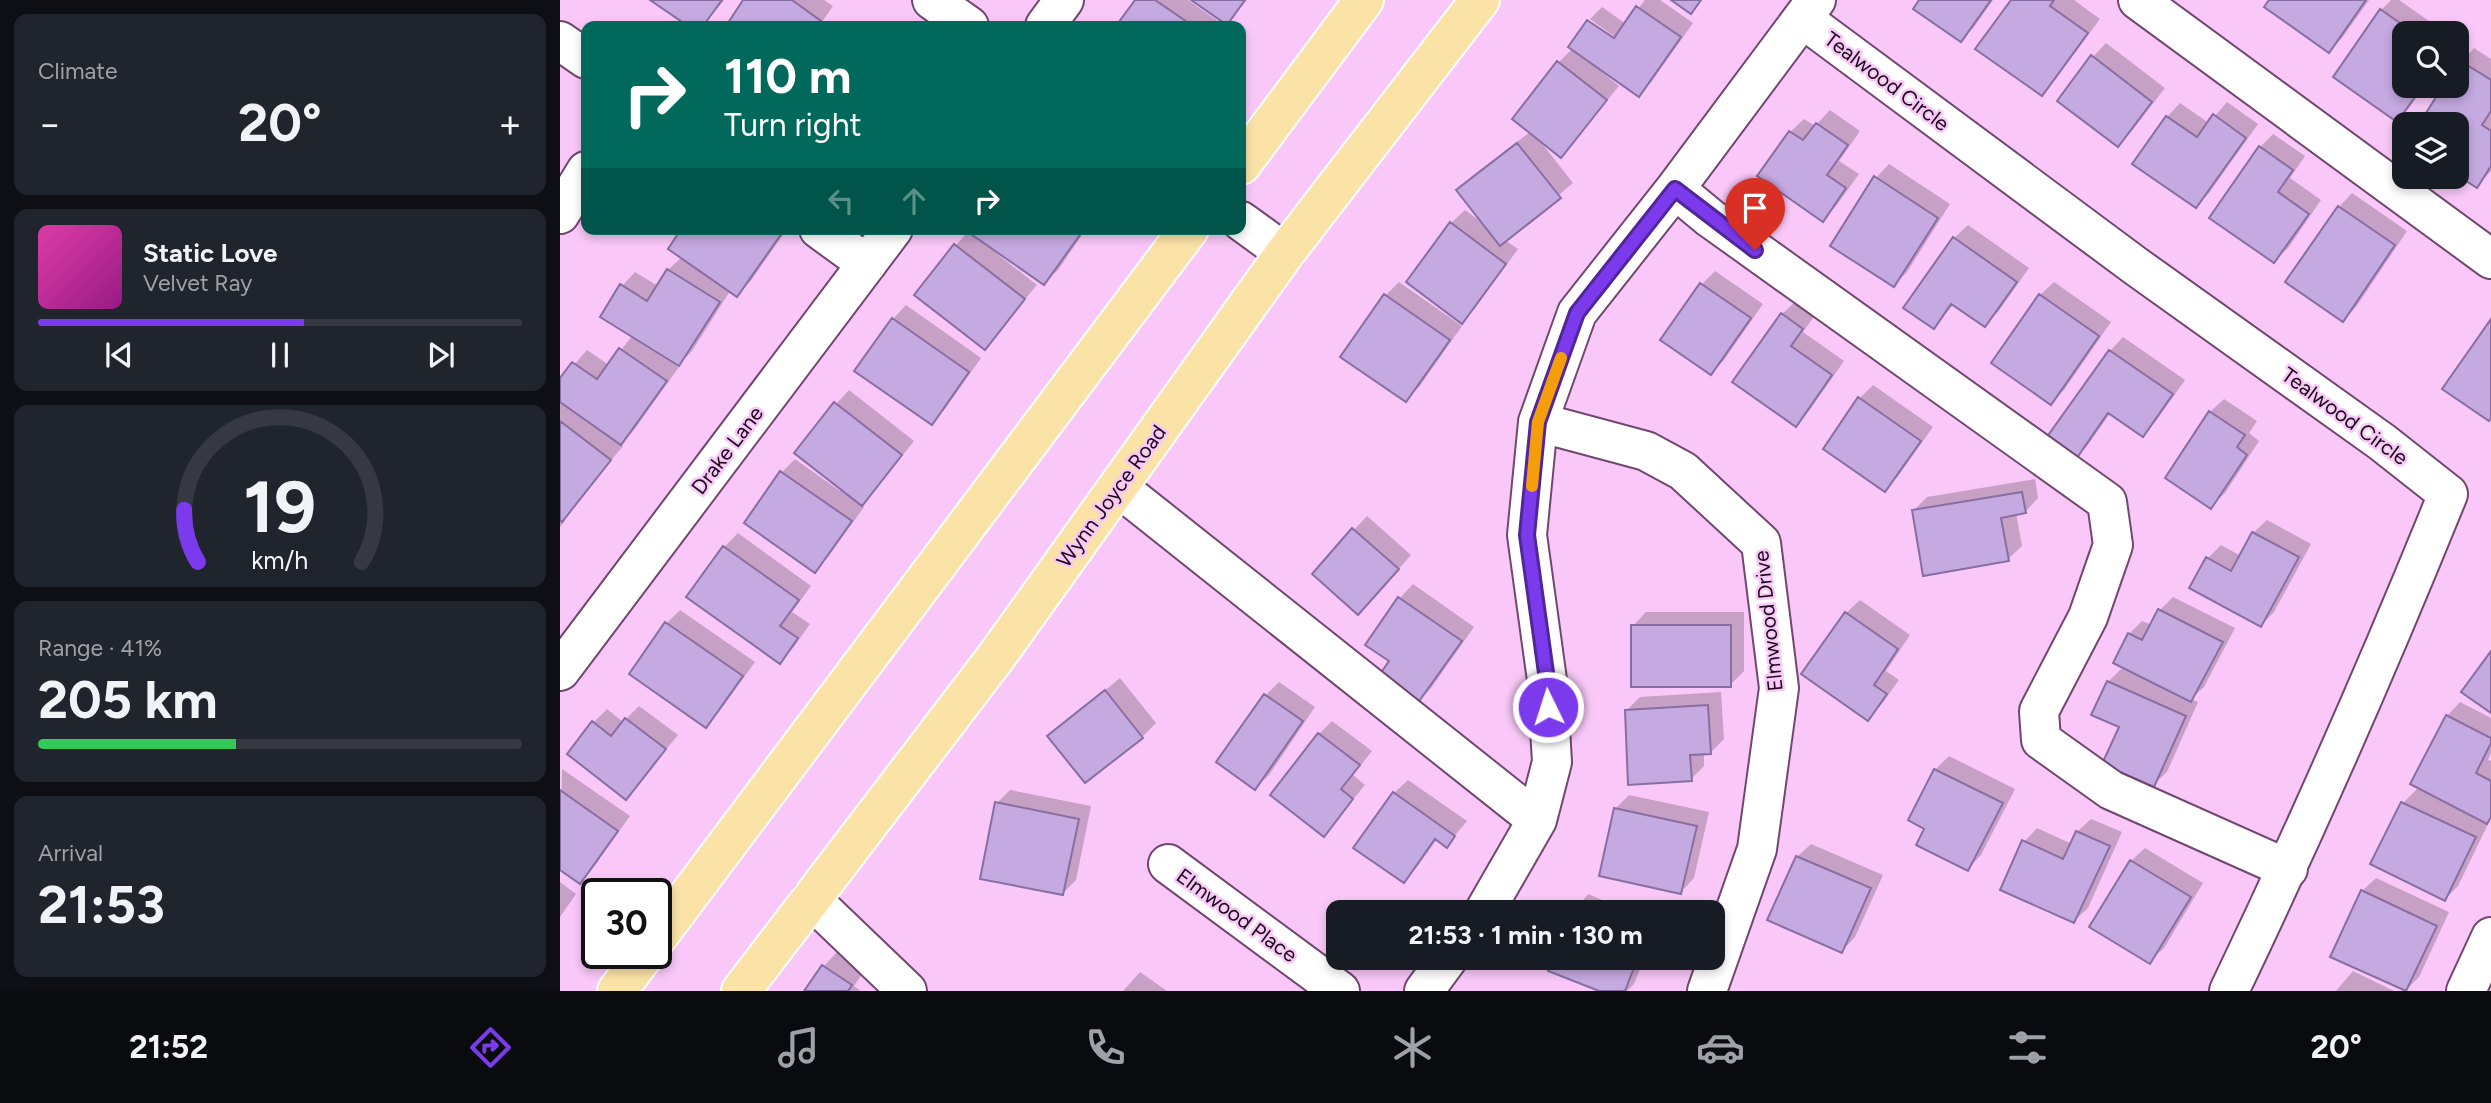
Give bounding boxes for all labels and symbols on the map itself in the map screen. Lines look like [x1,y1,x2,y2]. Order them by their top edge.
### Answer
street label: Tealwood Circle [1820,26,1954,136]
pin [1725,178,1785,250]
street label: Tealwood Circle [2277,362,2413,470]
street label: Drake Lane [686,401,768,499]
street label: Wynn Joyce Road [1051,420,1171,572]
street label: Elmwood Drive [1748,549,1788,693]
position arrow [1511,670,1585,744]
street label: Elmwood Place [1172,863,1302,967]
speed limit sign: 30 [581,878,672,969]

